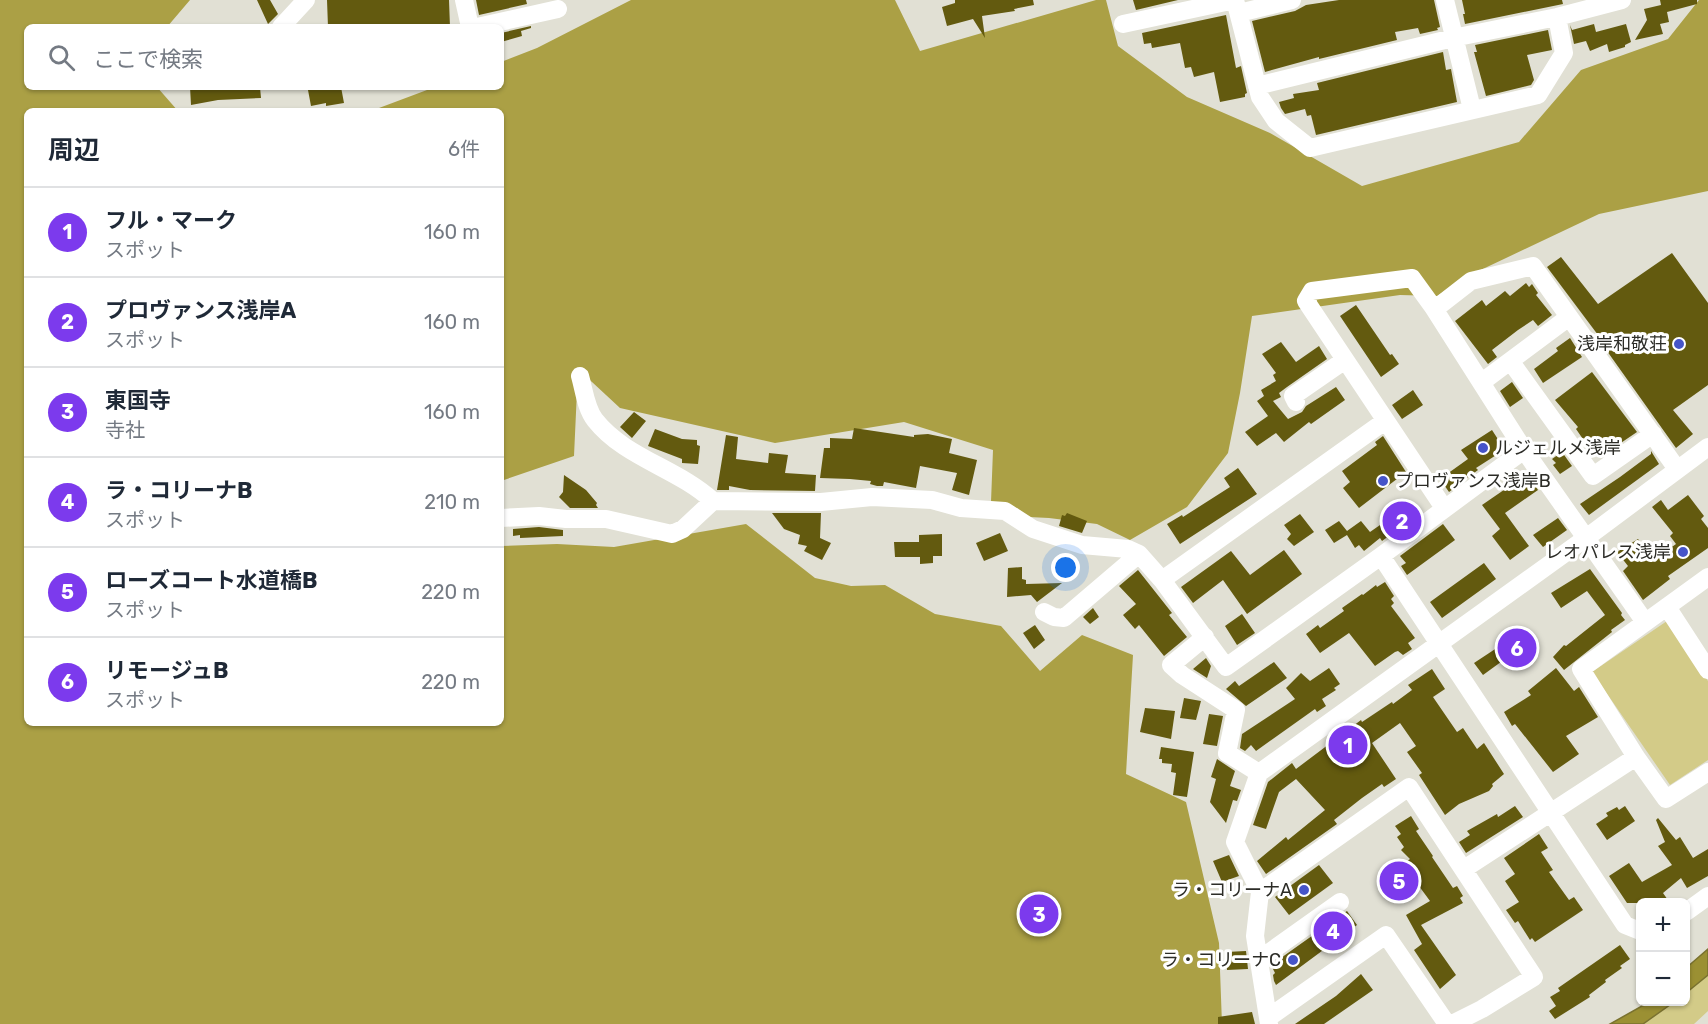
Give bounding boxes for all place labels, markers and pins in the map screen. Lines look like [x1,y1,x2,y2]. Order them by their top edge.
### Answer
place label: 浅岸和敬荘 [1577,333,1667,355]
marker: 浅岸和敬荘 [1672,337,1686,351]
place label: ルジェルメ浅岸 [1495,437,1621,459]
marker: ルジェルメ浅岸 [1476,441,1490,455]
place label: プロヴァンス浅岸B [1395,470,1551,492]
marker: プロヴァンス浅岸B [1376,474,1390,488]
pin: 2 [1382,498,1422,544]
place label: レオパレス浅岸 [1545,541,1671,563]
marker: レオパレス浅岸 [1676,545,1690,559]
pin: 6 [1498,626,1537,670]
pin: 1 [1328,722,1368,768]
pin: 5 [1380,858,1418,904]
place label: ラ・コリーナA [1172,879,1292,901]
marker: ラ・コリーナA [1297,883,1311,897]
pin: 3 [1020,892,1058,936]
pin: 4 [1314,908,1352,954]
place label: ラ・コリーナC [1161,949,1281,971]
marker: ラ・コリーナC [1286,953,1300,967]

